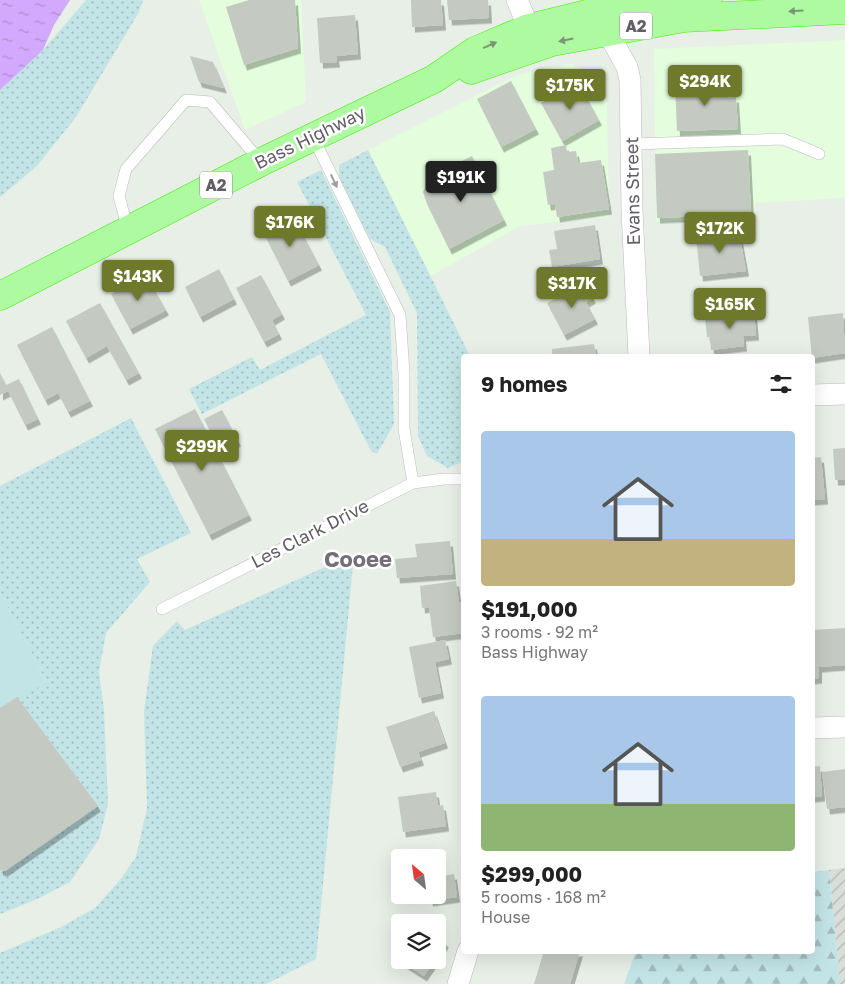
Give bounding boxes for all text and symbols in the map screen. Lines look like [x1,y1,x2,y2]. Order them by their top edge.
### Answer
one-way arrow [788,7,804,15]
road number: A2 [620,12,652,40]
one-way arrow [558,36,574,44]
one-way arrow [483,40,498,48]
pin: $294K [670,64,740,107]
pin: $175K [535,68,605,111]
text: $294K [679,71,731,91]
text: $175K [545,75,595,95]
street label: Bass Highway [251,101,368,173]
street label: Evans Street [620,136,644,246]
pin: $191K [426,160,496,203]
text: $191K [437,167,485,187]
road number: A2 [200,172,232,198]
one-way arrow [331,174,339,188]
pin: $176K [255,206,325,248]
text: $176K [265,212,315,232]
pin: $172K [685,212,755,254]
text: $172K [695,218,745,238]
pin: $143K [103,260,173,302]
text: $143K [113,266,163,286]
pin: $317K [537,266,607,309]
text: $317K [547,273,597,293]
pin: $165K [695,288,765,330]
text: $165K [705,294,755,314]
icon: filters [767,370,795,398]
text: 9 homes [481,371,567,397]
pin: $299K [167,430,237,472]
text: $299K [176,436,228,456]
icon: home [593,464,683,554]
street label: Les Clark Drive [247,494,372,572]
district label: Cooee [324,545,392,572]
text: $191,000 [481,596,578,622]
text: 3 rooms · 92 m² [481,622,598,642]
text: Bass Highway [481,642,588,662]
icon: home [593,729,683,819]
north arrow [391,849,446,904]
map controls [391,849,446,969]
text: $299,000 [481,861,582,887]
text: 5 rooms · 168 m² [481,887,606,907]
text: House [481,907,530,927]
button: layers [391,914,446,969]

